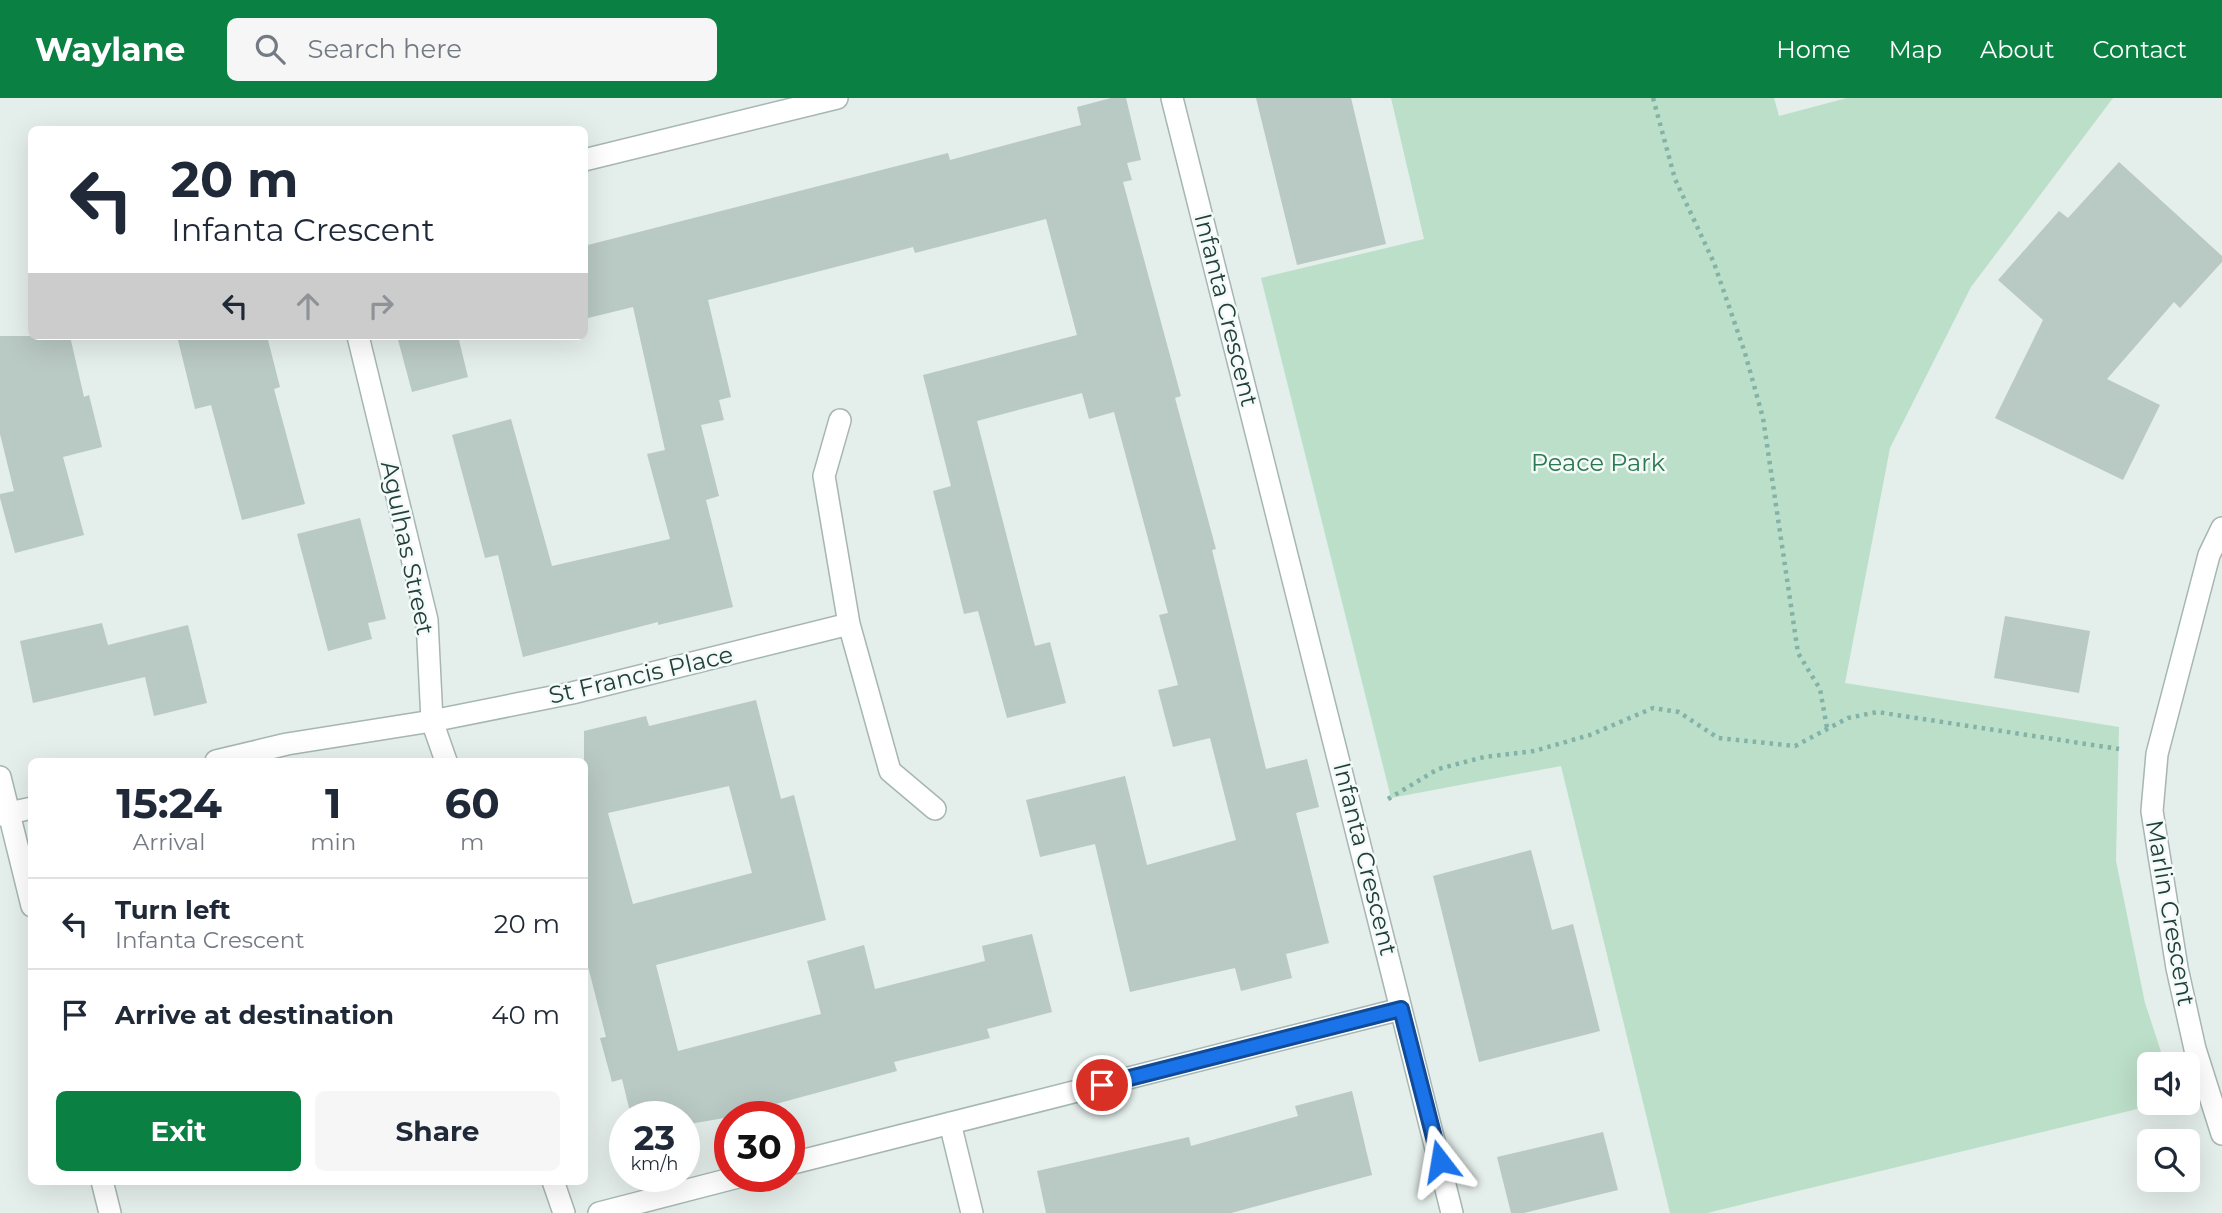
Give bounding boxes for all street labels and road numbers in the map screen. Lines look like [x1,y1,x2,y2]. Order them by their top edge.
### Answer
street label: Infanta Crescent [1188,210,1265,410]
street label: Agulhas Street [375,458,440,638]
street label: St Francis Place [546,639,736,710]
street label: Infanta Crescent [1327,759,1404,959]
street label: Marlin Crescent [2140,818,2201,1008]

